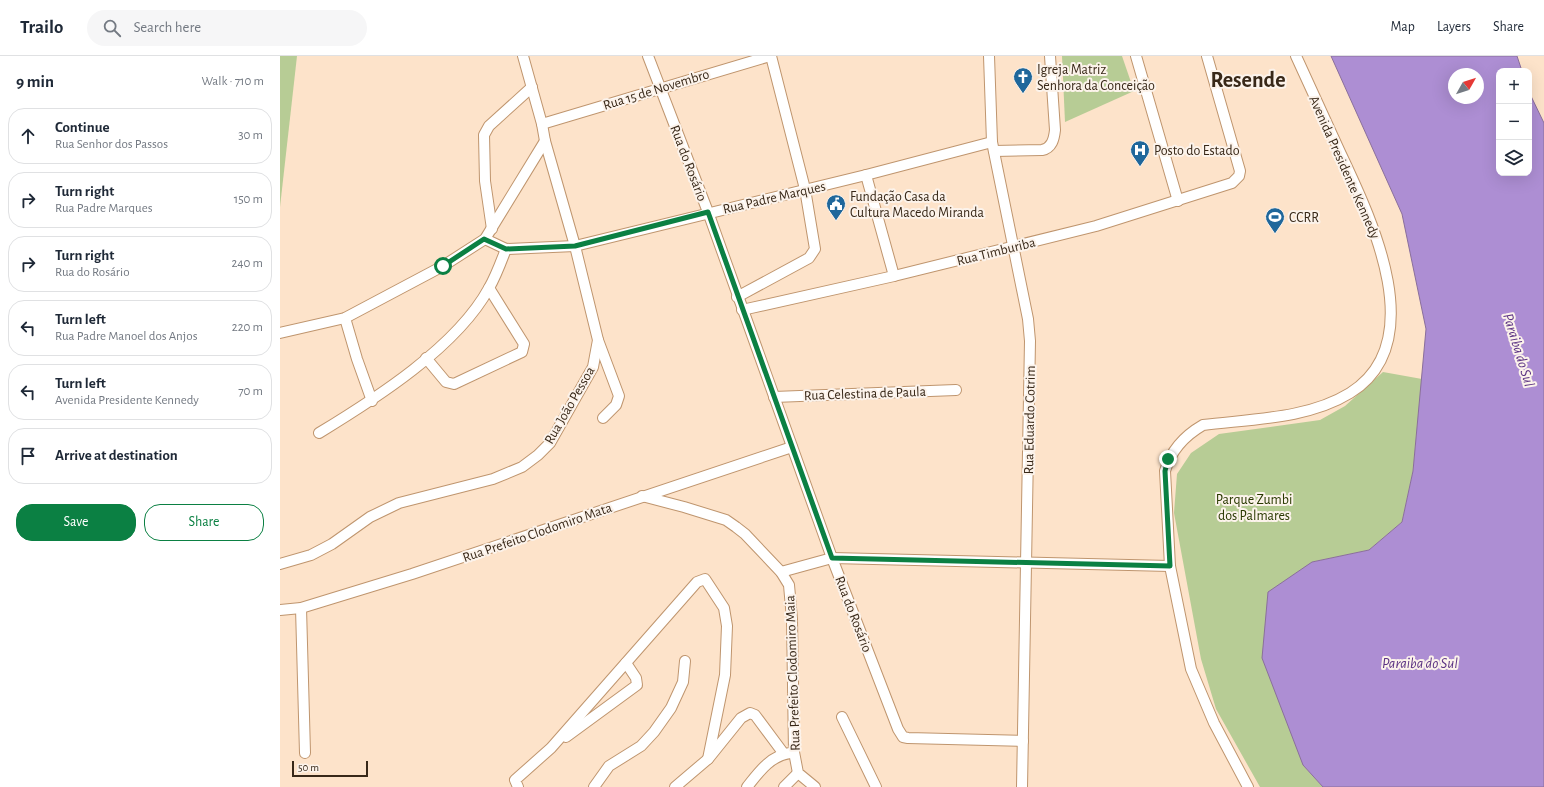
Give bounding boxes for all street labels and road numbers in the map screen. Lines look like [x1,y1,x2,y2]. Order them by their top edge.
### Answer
street label: Rua 15 de Novembro [602,67,711,113]
street label: Avenida Presidente Kennedy [1306,94,1382,241]
street label: Rua do Rosário [667,123,709,203]
street label: Rua Padre Marques [722,179,827,217]
street label: Rua Timburiba [955,235,1038,269]
street label: Rua João Pessoa [542,364,598,447]
street label: Rua Eduardo Cotrim [1022,365,1038,475]
street label: Rua Celestina de Paula [804,385,927,403]
street label: Rua Prefeito Clodomiro Mata [461,501,614,565]
street label: Rua do Rosário [832,574,874,654]
street label: Rua Prefeito Clodomiro Maia [783,594,803,751]

